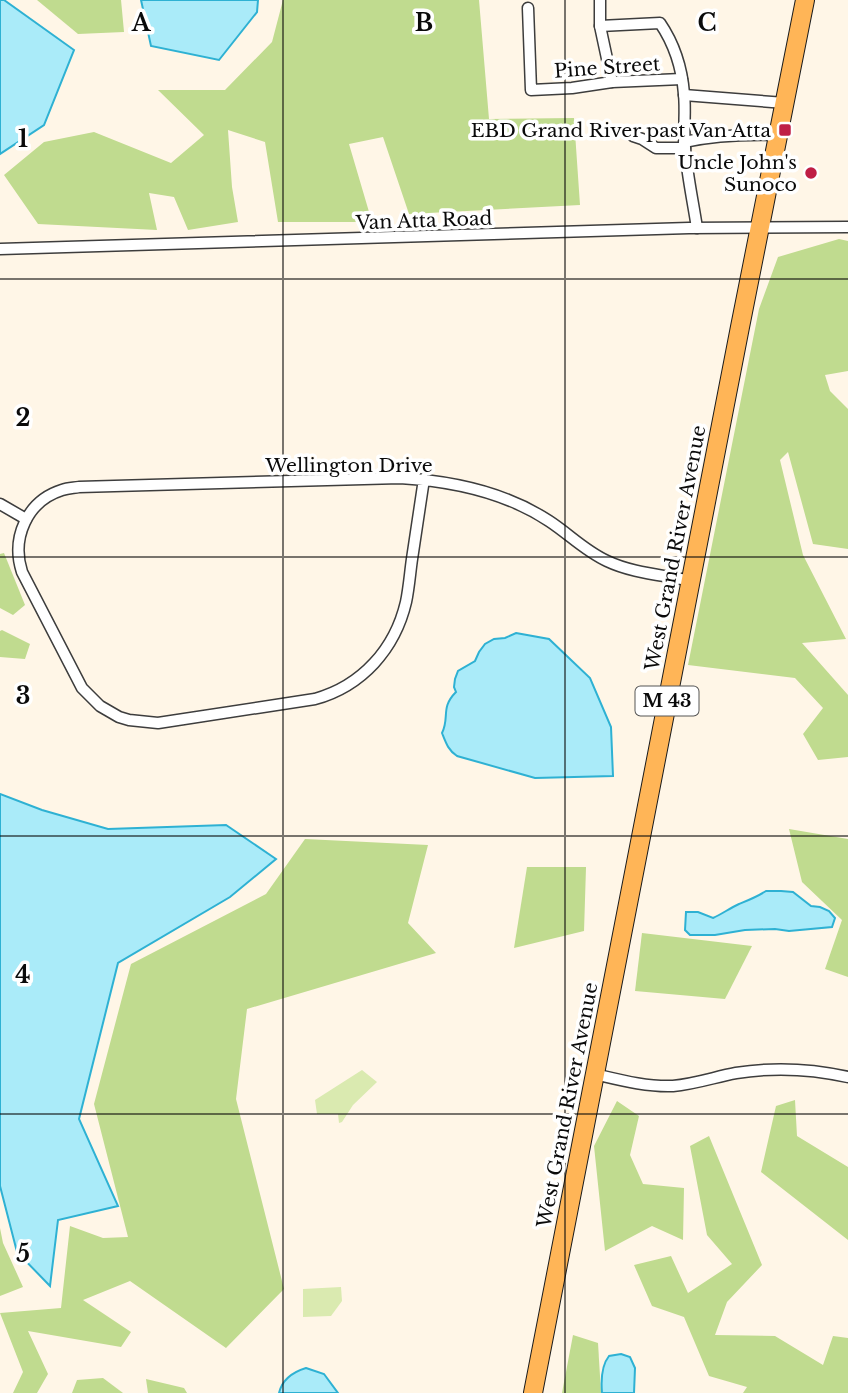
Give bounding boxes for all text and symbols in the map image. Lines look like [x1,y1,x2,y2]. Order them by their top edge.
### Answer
text: A [131,9,152,37]
text: B [415,9,433,37]
text: C [698,9,716,37]
street label: Pine Street [553,52,662,83]
place label: EBD Grand River past Van Atta [471,119,771,142]
marker: EBD Grand River past Van Atta [777,122,793,138]
text: 1 [18,125,28,153]
place label: Uncle John's Sunoco [678,151,797,196]
marker: Uncle John's Sunoco [803,165,819,181]
street label: Van Atta Road [354,207,493,234]
text: 2 [16,404,30,432]
street label: West Grand River Avenue [640,423,711,674]
street label: Wellington Drive [264,454,433,477]
text: 3 [16,682,30,710]
road number: M 43 [636,686,698,716]
text: 4 [15,961,31,989]
street label: West Grand River Avenue [532,980,603,1231]
text: 5 [16,1240,30,1268]

